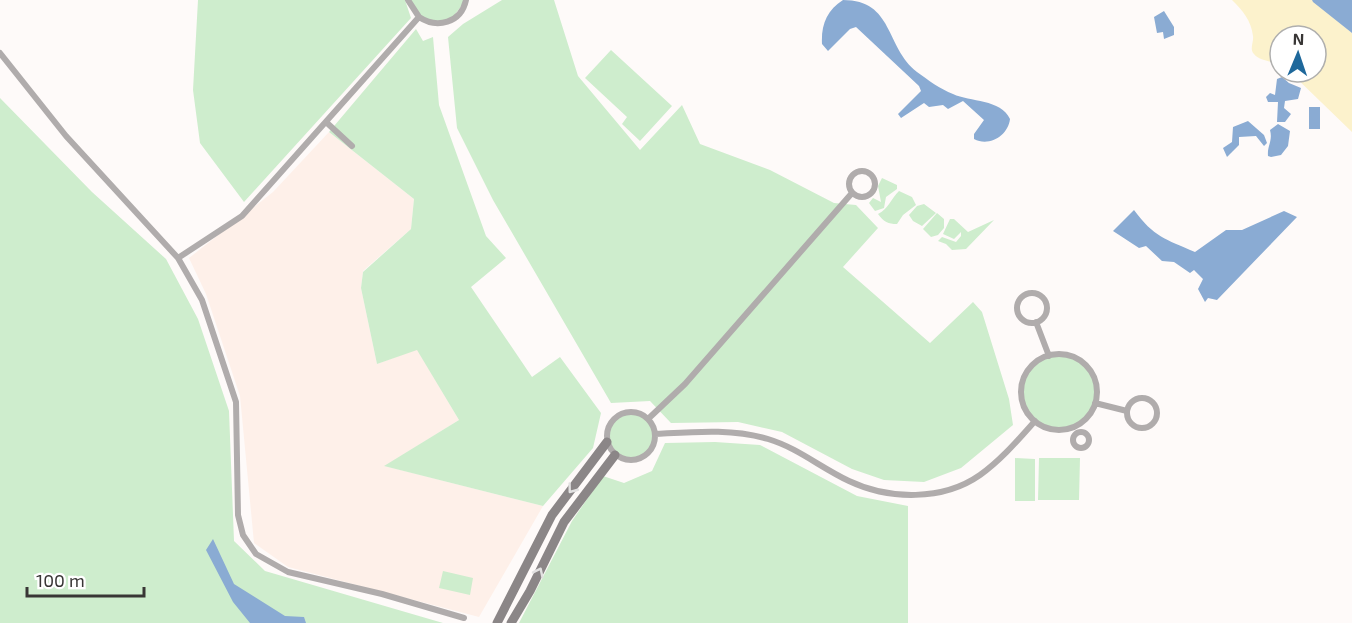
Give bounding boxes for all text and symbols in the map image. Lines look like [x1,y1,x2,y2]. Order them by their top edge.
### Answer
north arrow [1268,24,1328,84]
text: N [1292,29,1305,48]
one-way arrow [568,482,579,493]
scale bar [27,560,144,598]
one-way arrow [532,567,544,578]
text: 100 m [36,569,85,591]

